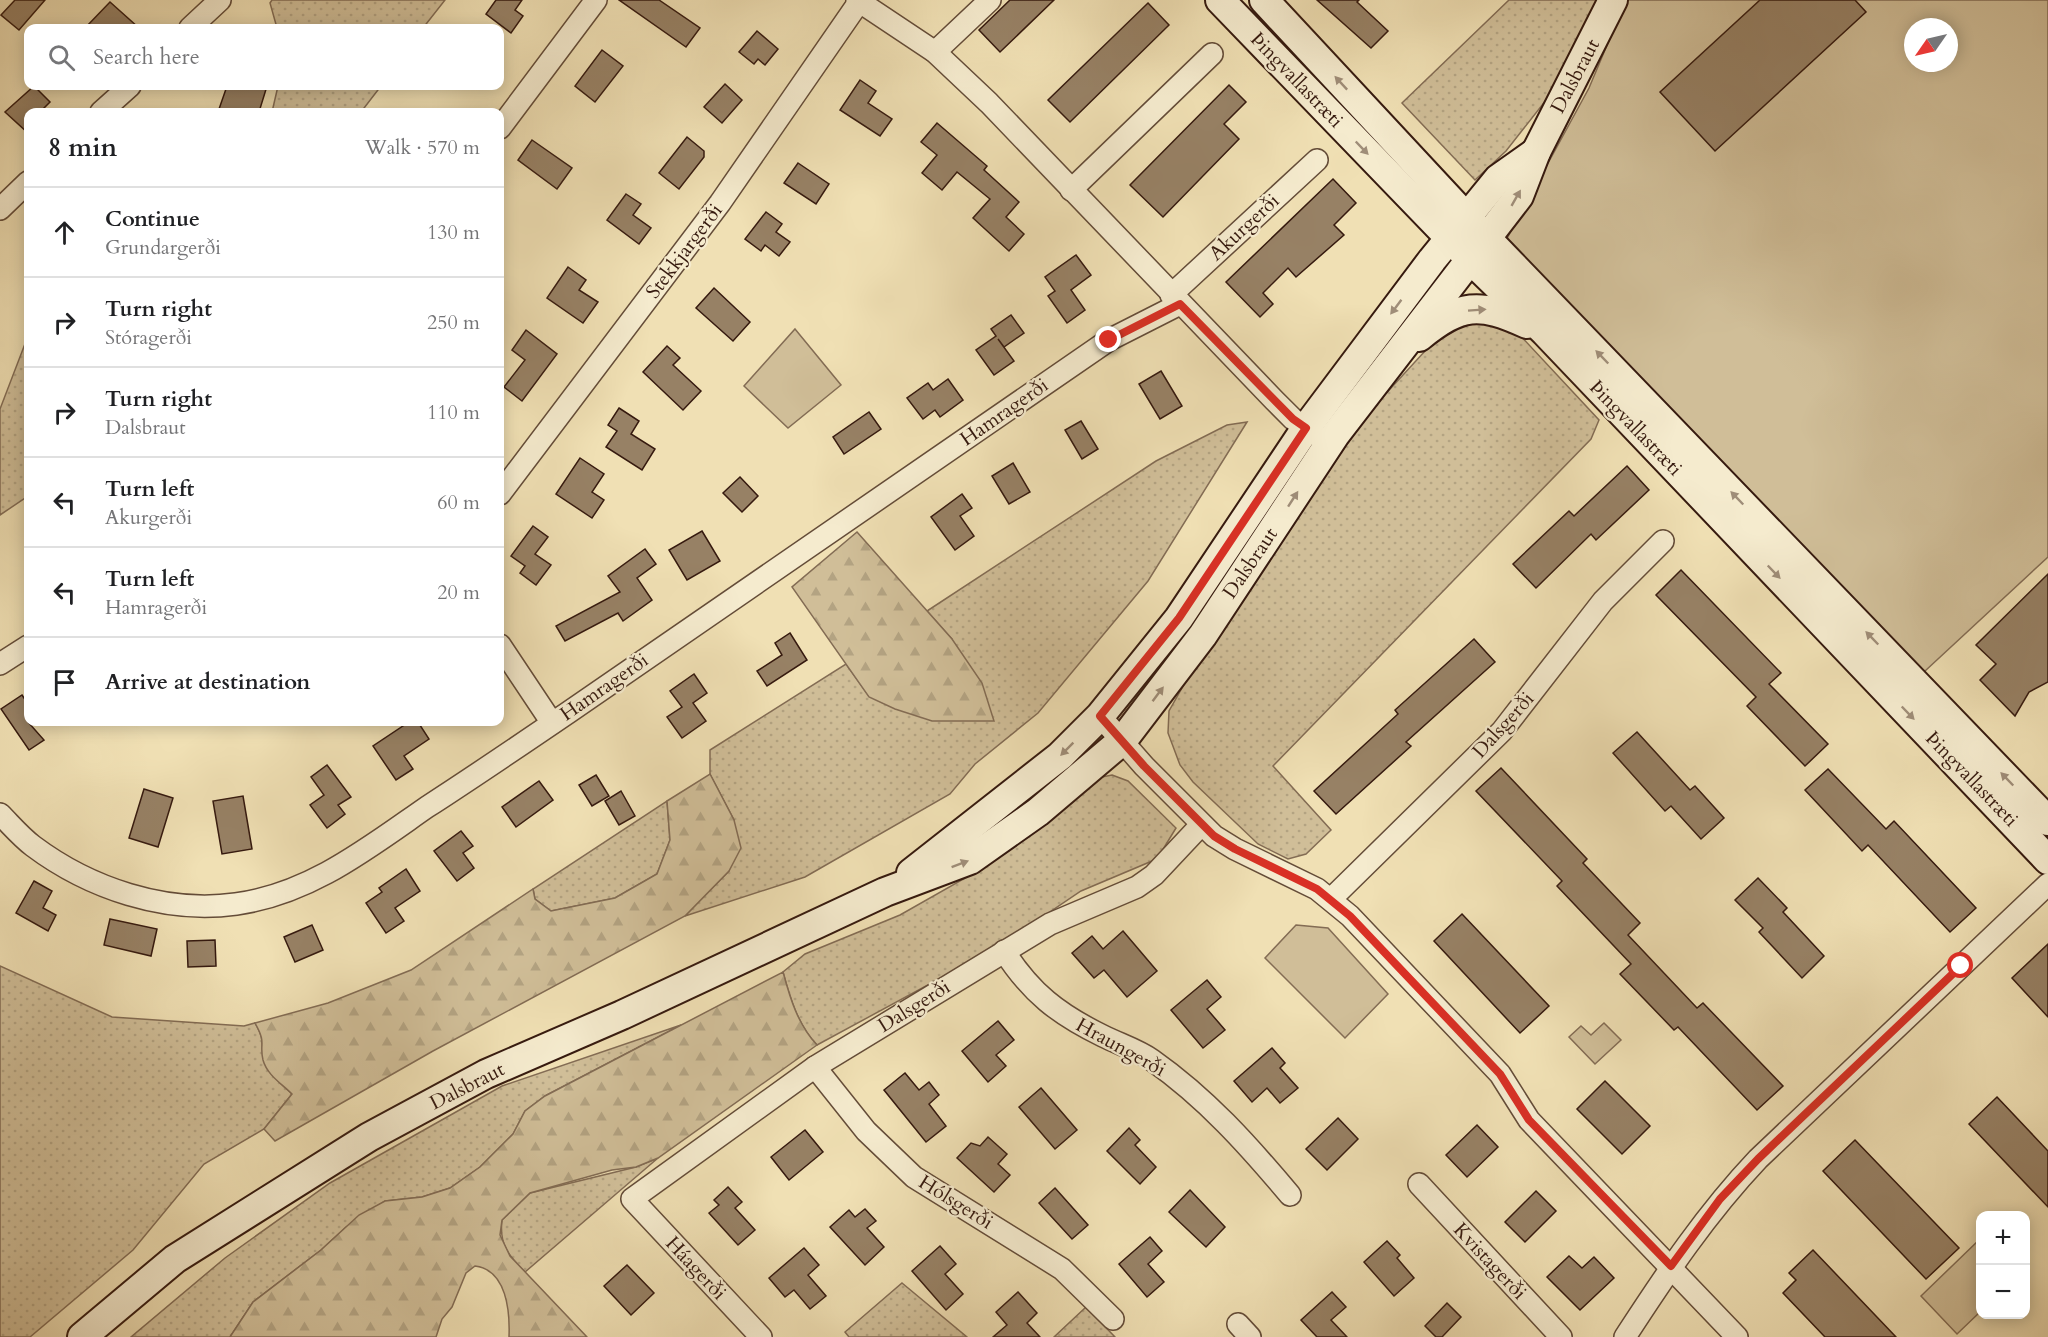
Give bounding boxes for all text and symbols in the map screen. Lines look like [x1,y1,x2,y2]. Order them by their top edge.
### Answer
north arrow [1904,18,1958,72]
search box [24,24,504,90]
street label: Þingvallastræti [1245,26,1350,134]
street label: Dalsbraut [1544,33,1606,118]
icon: search [45,41,78,74]
text: Search here [93,42,200,72]
one-way arrow [1335,76,1349,90]
text: 8 min [48,130,117,165]
text: Walk · 570 m [365,134,480,161]
one-way arrow [1355,140,1369,154]
street label: Akurgerði [1203,187,1285,267]
one-way arrow [1511,190,1522,206]
street label: Stekkjargerði [639,198,729,304]
text: Continue [105,204,200,234]
icon: ahead [48,216,81,249]
text: 130 m [427,219,480,246]
text: Grundargerði [105,234,221,261]
text: Turn right [105,294,212,324]
one-way arrow [1391,300,1403,315]
one-way arrow [1468,305,1487,314]
icon: right [48,306,81,339]
text: 250 m [427,309,480,336]
text: Stóragerði [105,324,192,351]
route end [1095,326,1121,352]
one-way arrow [1595,351,1609,365]
street label: Hamragerði [954,371,1054,452]
street label: Þingvallastræti [1584,374,1689,482]
text: Turn right [105,384,212,414]
icon: right [48,396,81,429]
text: 110 m [427,399,480,426]
text: Dalsbraut [105,414,186,441]
text: Turn left [105,474,194,504]
icon: left [48,486,81,519]
text: 60 m [437,489,480,516]
one-way arrow [1730,490,1744,505]
one-way arrow [1287,491,1298,507]
text: Akurgerði [105,504,192,531]
street label: Dalsbraut [1216,521,1284,604]
text: Turn left [105,564,194,594]
one-way arrow [1766,565,1780,579]
icon: left [48,576,81,609]
text: 20 m [437,579,480,606]
text: Hamragerði [105,594,207,621]
one-way arrow [1866,632,1880,646]
street label: Hamragerði [554,646,654,727]
icon: arrive [48,666,81,699]
text: Arrive at destination [105,667,310,697]
one-way arrow [1151,686,1163,701]
street label: Dalsgerði [1466,686,1540,764]
one-way arrow [1901,705,1915,719]
street label: Þingvallastræti [1920,725,2025,833]
one-way arrow [1060,742,1074,757]
one-way arrow [2001,772,2015,786]
one-way arrow [951,858,969,868]
route start [1947,952,1973,978]
street label: Dalsgerði [873,973,956,1039]
street label: Hraungerði [1071,1011,1171,1083]
street label: Dalsbraut [425,1055,510,1116]
street label: Hólsgerði [914,1169,999,1236]
map controls [1976,1211,2030,1319]
button: + [1976,1211,2030,1265]
street label: Kvistagerði [1447,1217,1533,1306]
street label: Háagerði [660,1230,733,1306]
button: − [1976,1265,2030,1319]

